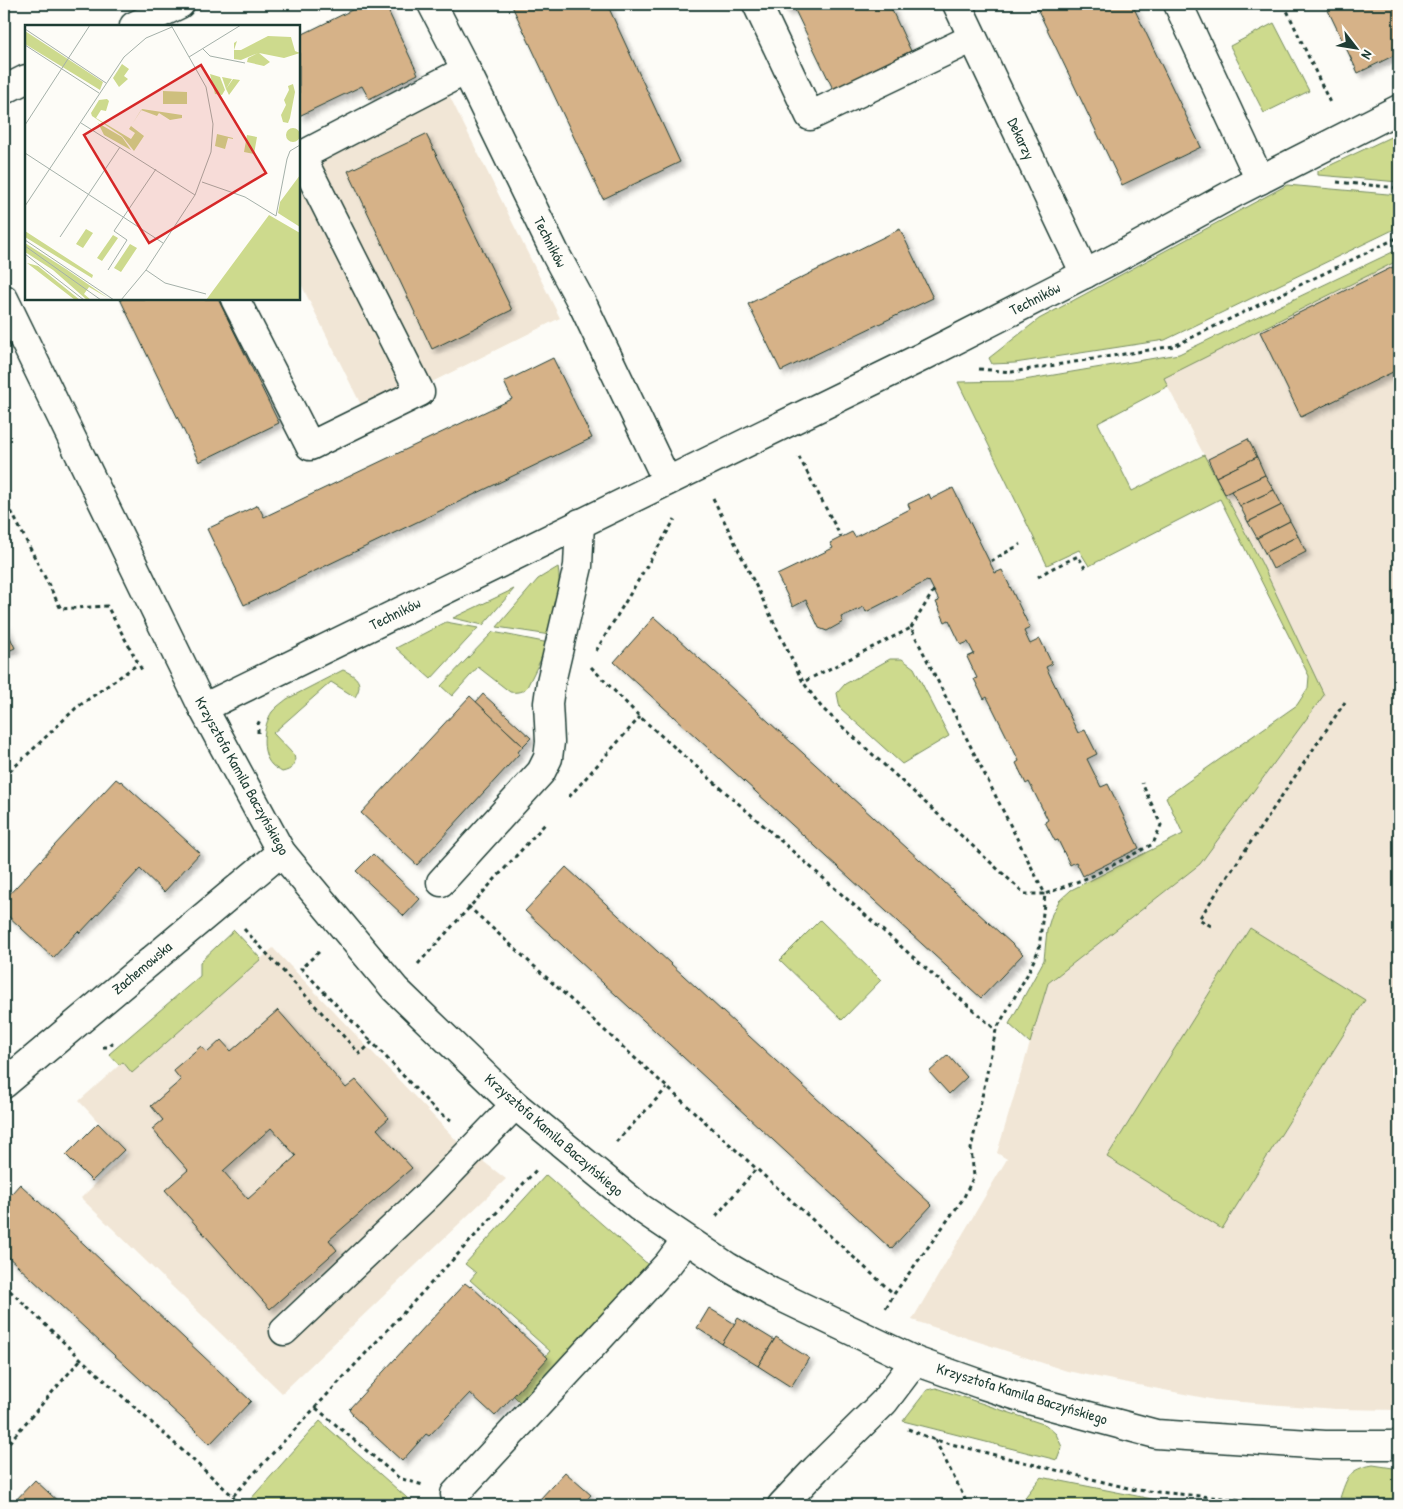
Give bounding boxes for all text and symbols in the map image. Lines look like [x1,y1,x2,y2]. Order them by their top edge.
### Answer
north arrow [1330,22,1380,72]
inset map [25,25,300,300]
text: N [1357,47,1378,64]
street label: Dekarzy [1003,115,1040,163]
street label: Techników [529,213,572,271]
street label: Techników [1006,277,1064,320]
street label: Techników [366,592,424,635]
street label: Krzysztofa Kamila Baczyńskiego [190,693,295,859]
street label: Zachemowska [107,936,176,999]
street label: Krzysztofa Kamila Baczyńskiego [480,1068,628,1201]
street label: Krzysztofa Kamila Baczyńskiego [934,1357,1110,1430]

